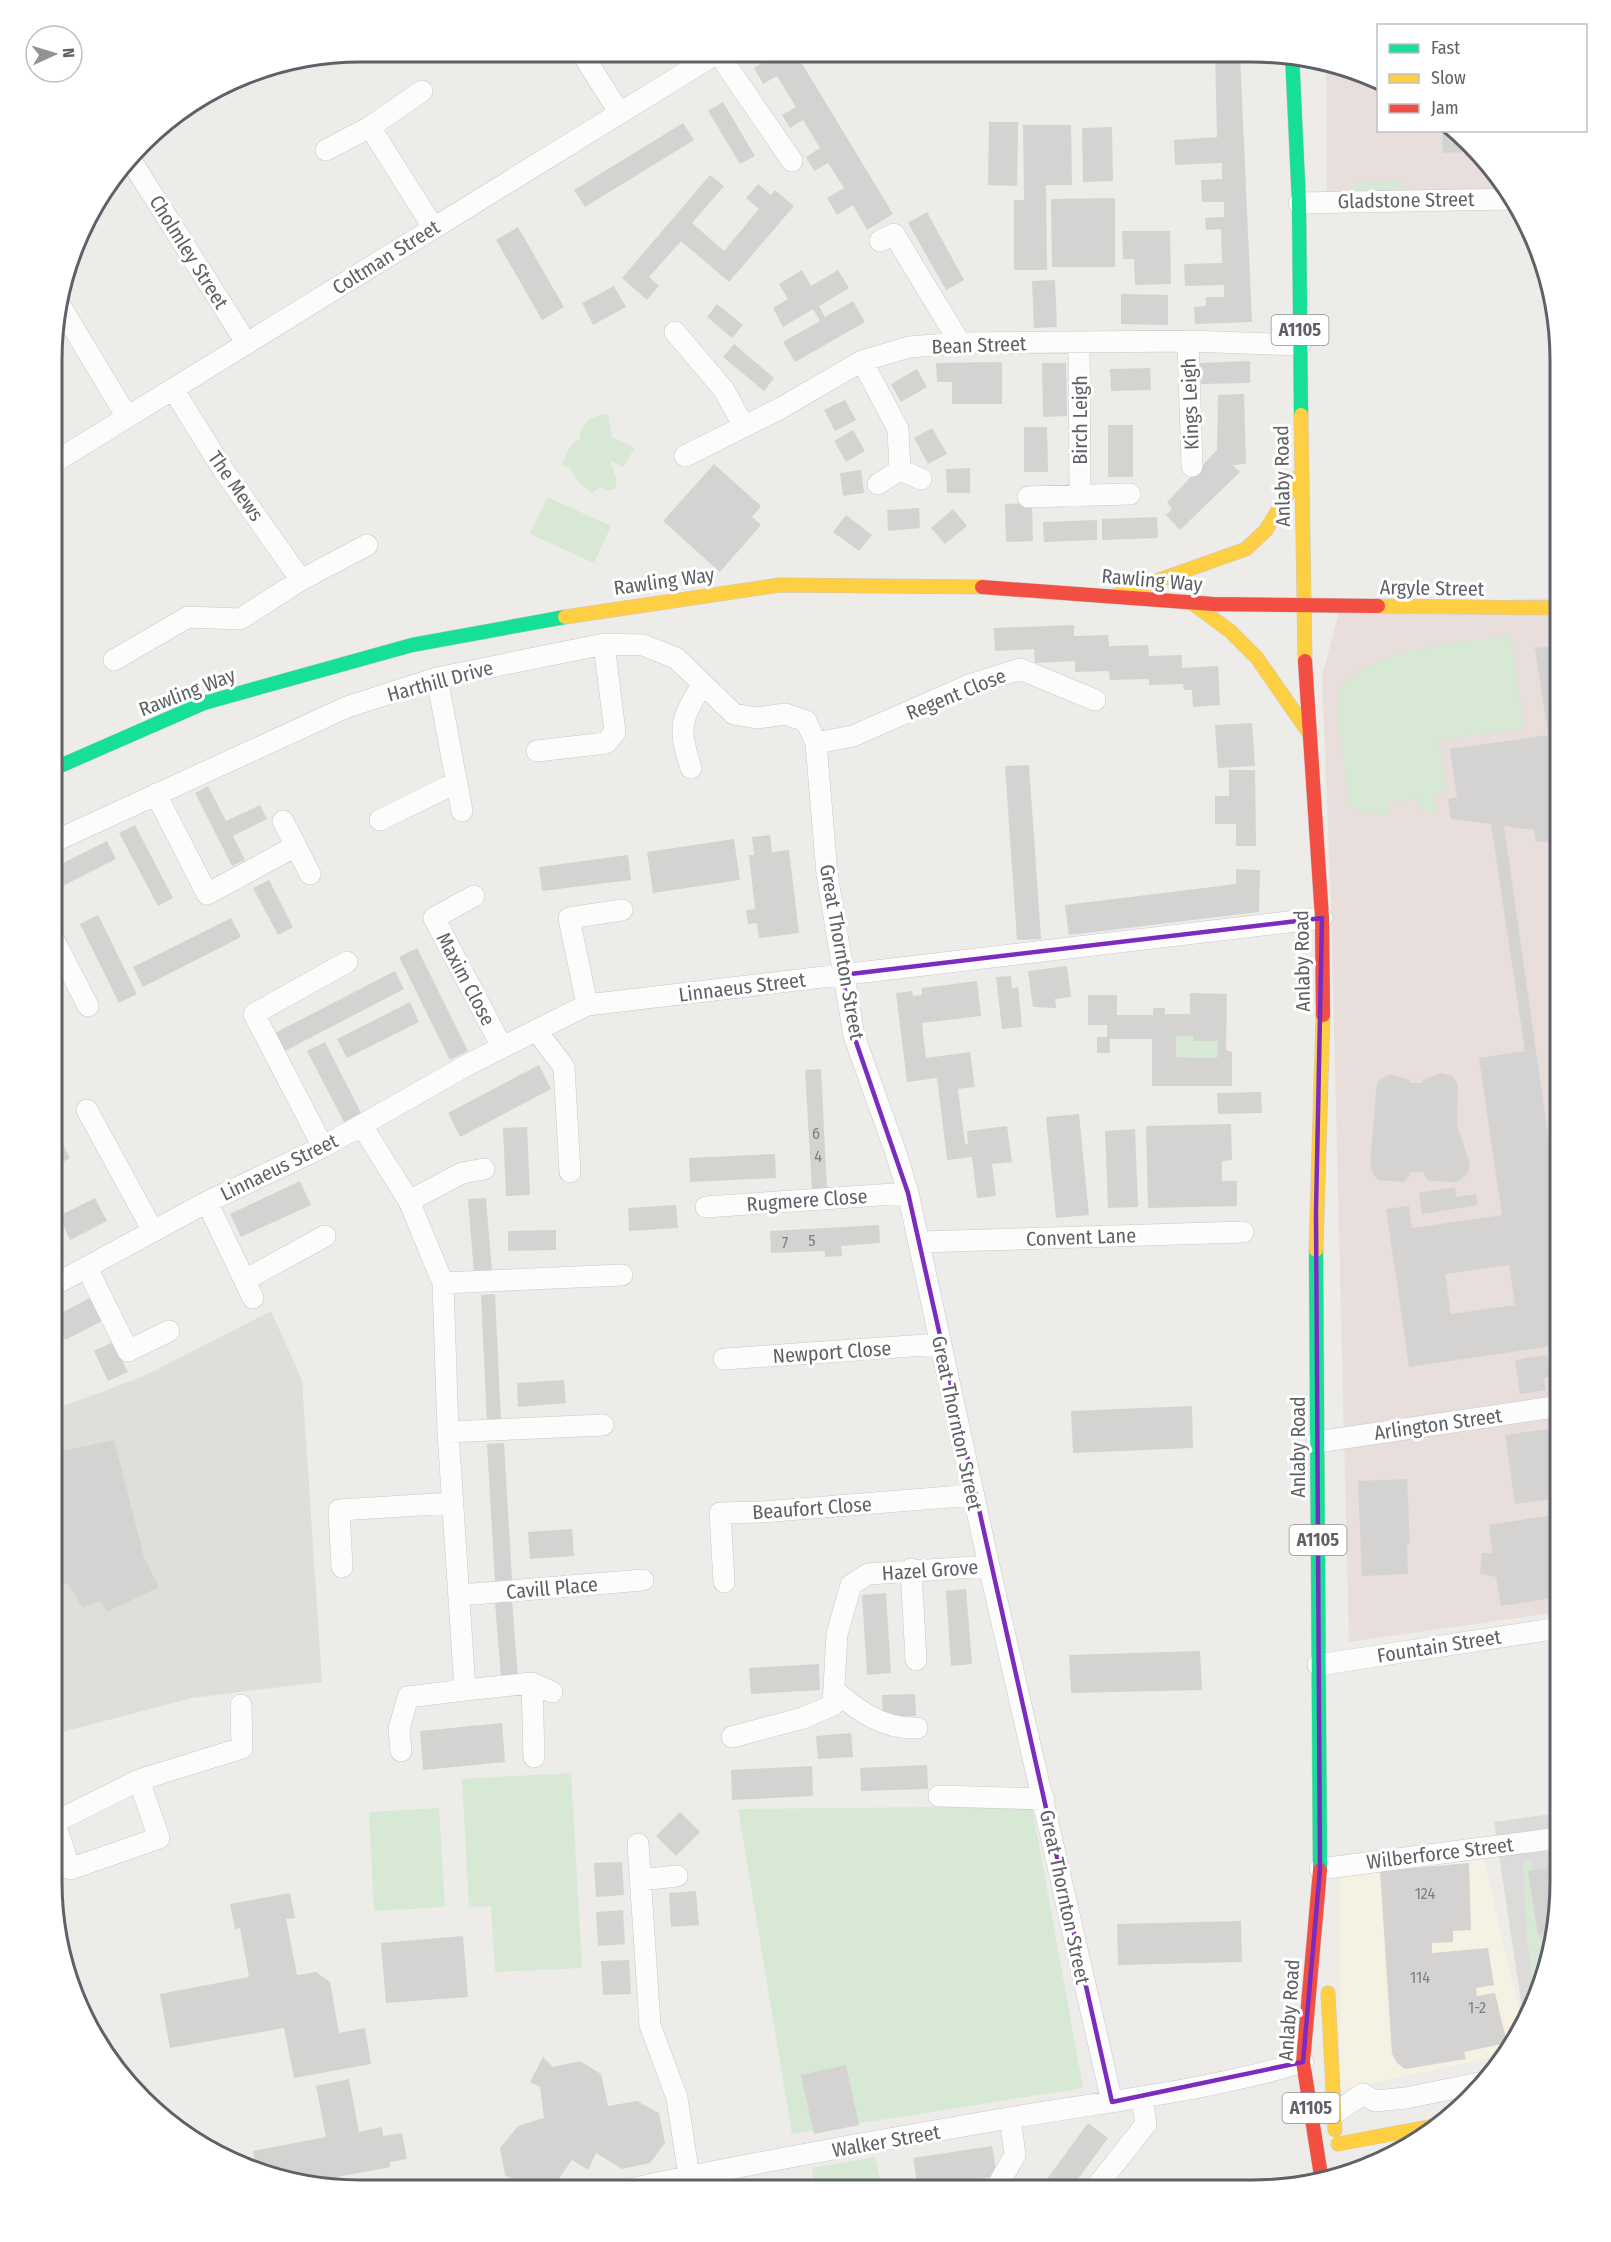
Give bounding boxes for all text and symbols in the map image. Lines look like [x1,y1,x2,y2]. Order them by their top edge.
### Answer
north arrow [24,24,84,84]
legend [1377,24,1587,132]
text: Fast [1431,37,1460,59]
text: N [59,48,78,58]
text: Slow [1431,67,1466,89]
text: Jam [1431,97,1459,119]
street label: Gladstone Street [1337,187,1475,213]
street label: Cholmley Street [145,191,234,314]
street label: Coltman Street [328,214,444,299]
road number: A1105 [1272,315,1328,345]
street label: Bean Street [931,331,1027,359]
street label: Kings Leigh [1176,358,1204,450]
street label: Birch Leigh [1068,375,1092,465]
street label: Anlaby Road [1269,425,1295,527]
street label: The Mews [203,446,269,526]
street label: Rawling Way [612,562,716,600]
street label: Rawling Way [1101,564,1204,596]
street label: Argyle Street [1380,575,1485,601]
street label: Harthill Drive [384,655,496,707]
street label: Rawling Way [135,663,239,721]
street label: Regent Close [903,663,1009,725]
street label: Great Thornton Street [815,862,869,1042]
street label: Anlaby Road [1289,910,1315,1012]
street label: Maxim Close [431,928,501,1030]
street label: Linnaeus Street [677,967,807,1007]
house number: 6 [812,1124,820,1143]
street label: Linnaeus Street [216,1128,342,1206]
house number: 4 [814,1147,822,1166]
street label: Rugmere Close [746,1184,868,1216]
street label: Convent Lane [1026,1223,1136,1251]
house number: 5 [808,1231,816,1250]
house number: 7 [782,1233,789,1252]
street label: Great Thornton Street [927,1334,987,1513]
street label: Newport Close [772,1336,892,1368]
street label: Anlaby Road [1286,1396,1310,1498]
street label: Arlington Street [1372,1403,1504,1445]
street label: Beaufort Close [751,1492,873,1524]
road number: A1105 [1290,1525,1346,1555]
street label: Hazel Grove [881,1555,979,1585]
street label: Cavill Place [505,1572,599,1604]
street label: Fountain Street [1375,1624,1503,1668]
street label: Great Thornton Street [1035,1808,1095,1987]
street label: Wilberforce Street [1365,1832,1515,1874]
house number: 124 [1415,1884,1436,1903]
street label: Anlaby Road [1273,1958,1305,2062]
house number: 114 [1410,1968,1430,1987]
house number: 1-2 [1468,1998,1486,2017]
road number: A1105 [1282,2093,1340,2123]
street label: Walker Street [830,2120,942,2162]

